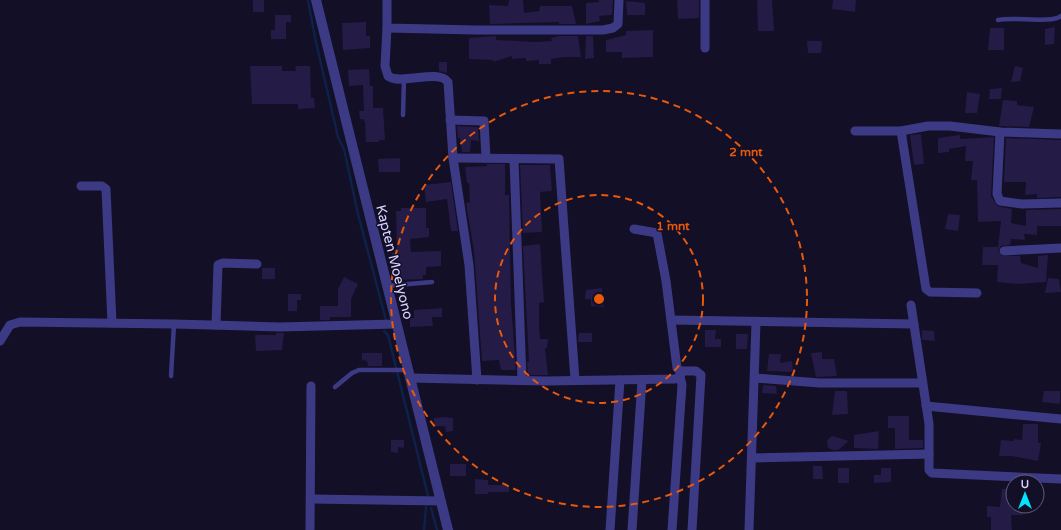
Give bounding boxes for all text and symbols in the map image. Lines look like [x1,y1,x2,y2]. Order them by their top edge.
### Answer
text: 2 mnt [729,145,763,159]
street label: Kapten Moelyono [372,203,417,321]
text: 1 mnt [656,219,690,233]
centre of rings [592,292,606,306]
north arrow [1005,474,1045,514]
text: U [1021,478,1029,491]

